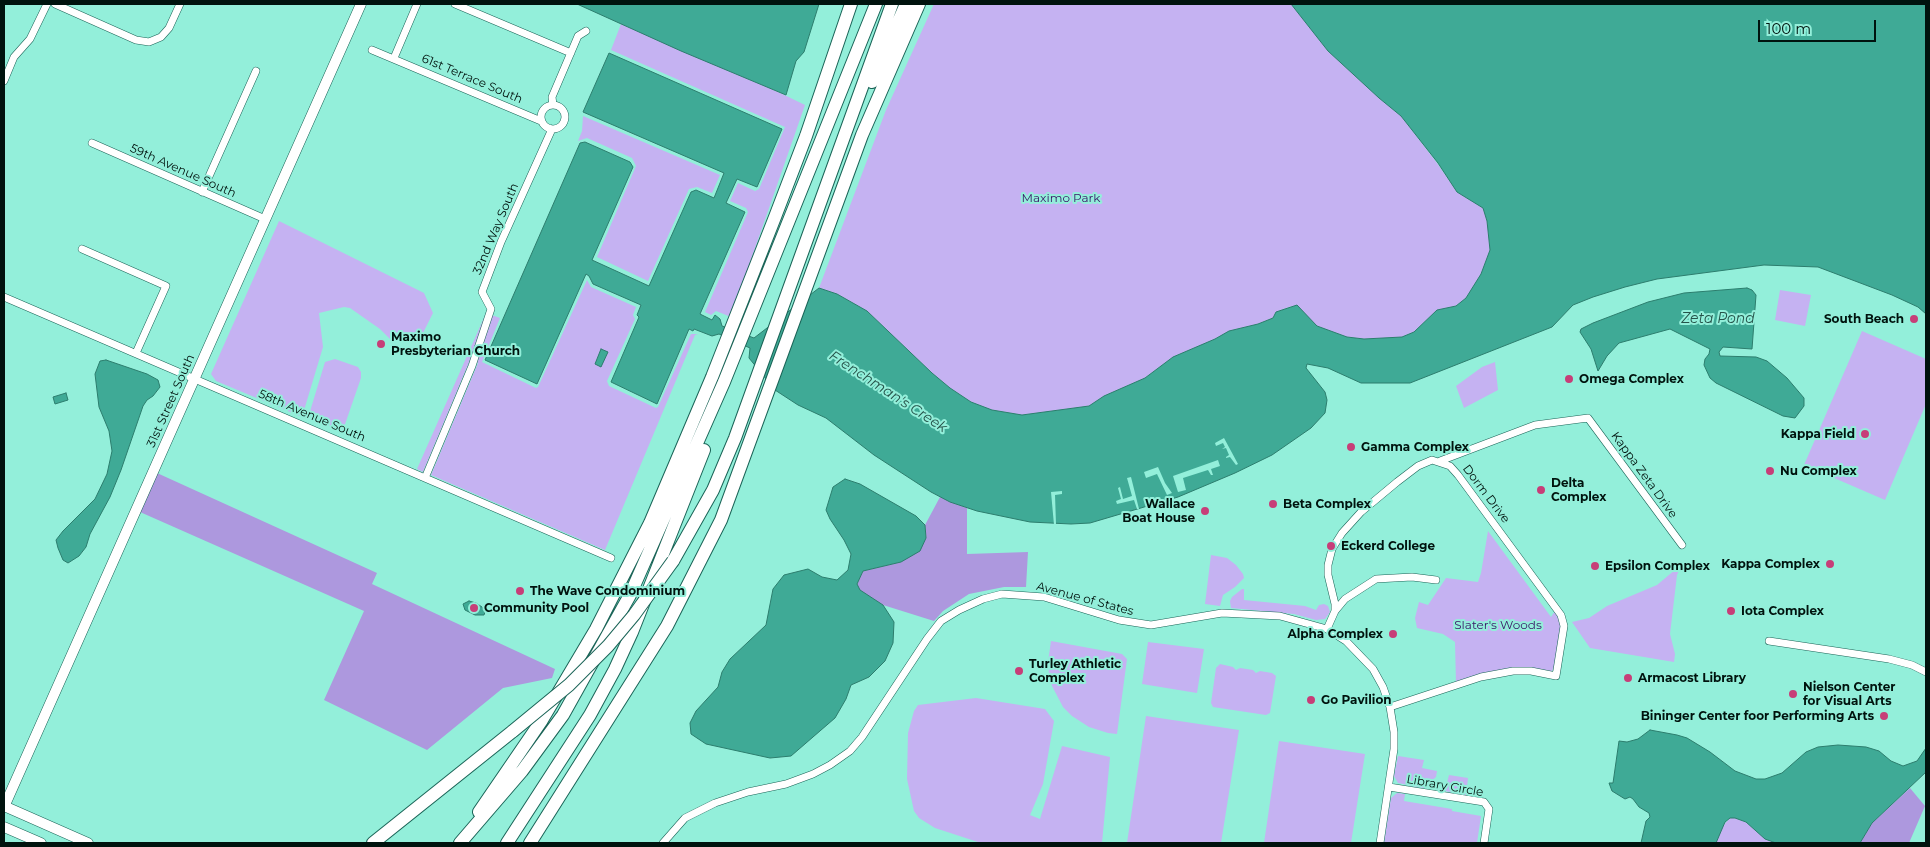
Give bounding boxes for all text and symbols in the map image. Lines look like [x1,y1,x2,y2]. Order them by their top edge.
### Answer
scale bar [1760,10,1878,42]
text: 100 m [1766,19,1811,38]
street label: 61st Terrace South [419,51,525,107]
street label: 59th Avenue South [128,141,238,201]
street label: 32nd Way South [470,181,522,277]
park label: Maximo Park [1022,191,1100,205]
water label: Zeta Pond [1681,311,1755,327]
place label: South Beach [1824,312,1904,326]
marker: South Beach [1908,313,1920,325]
place label: Maximo Presbyterian Church [391,330,520,358]
marker: Maximo Presbyterian Church [375,338,387,350]
water label: Frenchman's Creek [826,348,950,436]
street label: 31st Street South [144,352,198,450]
place label: Omega Complex [1579,372,1684,386]
marker: Omega Complex [1563,373,1575,385]
street label: 58th Avenue South [256,387,368,445]
place label: Kappa Field [1781,427,1855,441]
marker: Kappa Field [1859,428,1871,440]
street label: Kappa Zeta Drive [1608,429,1680,521]
place label: Gamma Complex [1361,440,1469,454]
marker: Gamma Complex [1345,441,1357,453]
street label: Dorm Drive [1459,462,1513,526]
place label: Nu Complex [1780,464,1857,478]
marker: Nu Complex [1764,465,1776,477]
place label: Delta Complex [1551,476,1606,504]
marker: Delta Complex [1535,484,1547,496]
place label: Wallace Boat House [1122,497,1195,525]
place label: Beta Complex [1283,497,1371,511]
marker: Beta Complex [1267,498,1279,510]
marker: Wallace Boat House [1199,505,1211,517]
place label: Eckerd College [1341,539,1435,553]
marker: Eckerd College [1325,540,1337,552]
place label: Kappa Complex [1721,557,1820,571]
marker: Kappa Complex [1824,558,1836,570]
place label: Epsilon Complex [1605,559,1710,573]
marker: Epsilon Complex [1589,560,1601,572]
street label: Avenue of States [1035,579,1135,619]
place label: The Wave Condominium [530,584,685,598]
marker: The Wave Condominium [514,585,526,597]
place label: Community Pool [484,601,589,615]
marker: Community Pool [468,602,480,614]
place label: Iota Complex [1741,604,1824,618]
marker: Iota Complex [1725,605,1737,617]
park label: Slater's Woods [1454,618,1542,632]
place label: Alpha Complex [1287,627,1383,641]
marker: Alpha Complex [1387,628,1399,640]
place label: Turley Athletic Complex [1029,657,1121,685]
marker: Turley Athletic Complex [1013,665,1025,677]
place label: Armacost Library [1638,671,1746,685]
marker: Armacost Library [1622,672,1634,684]
place label: Nielson Center for Visual Arts [1803,680,1896,708]
marker: Nielson Center for Visual Arts [1787,688,1799,700]
place label: Go Pavilion [1321,693,1392,707]
marker: Go Pavilion [1305,694,1317,706]
place label: Bininger Center foor Performing Arts [1641,709,1874,723]
marker: Bininger Center foor Performing Arts [1878,710,1890,722]
street label: Library Circle [1405,772,1485,800]

